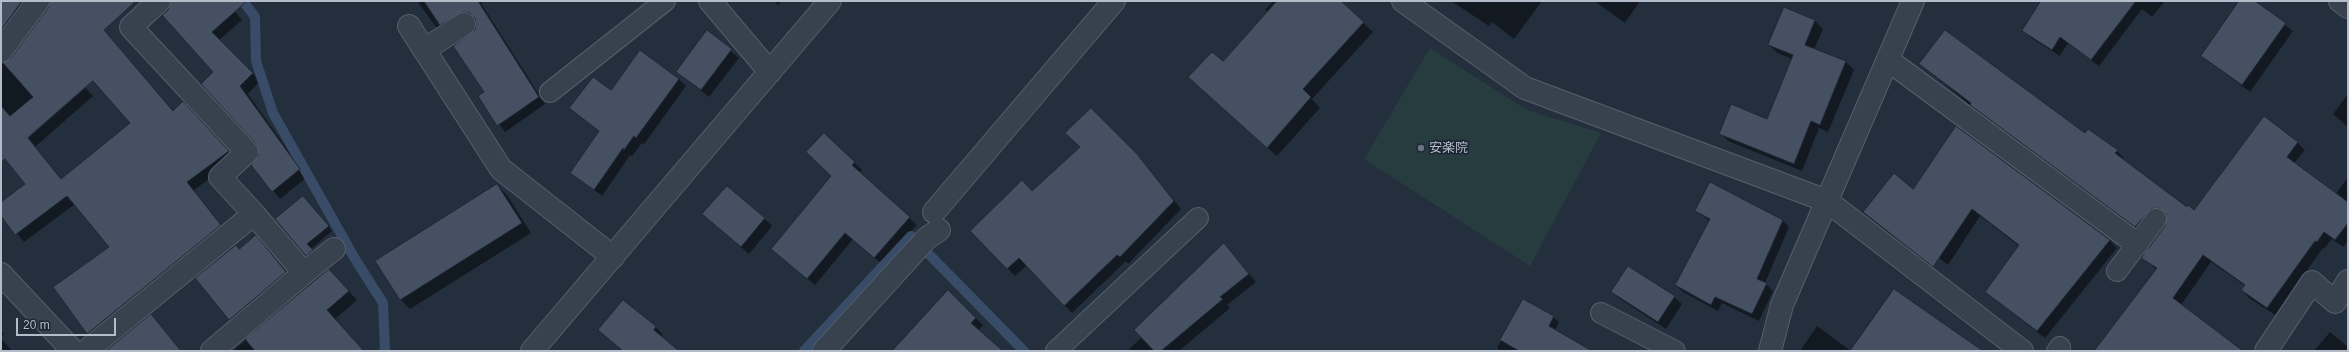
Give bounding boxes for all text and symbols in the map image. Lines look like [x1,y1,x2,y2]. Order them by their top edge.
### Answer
place label: 安楽院 [1429,140,1468,156]
marker: 安楽院 [1416,143,1426,153]
scale bar [18,310,118,336]
text: 20 m [23,318,50,332]

